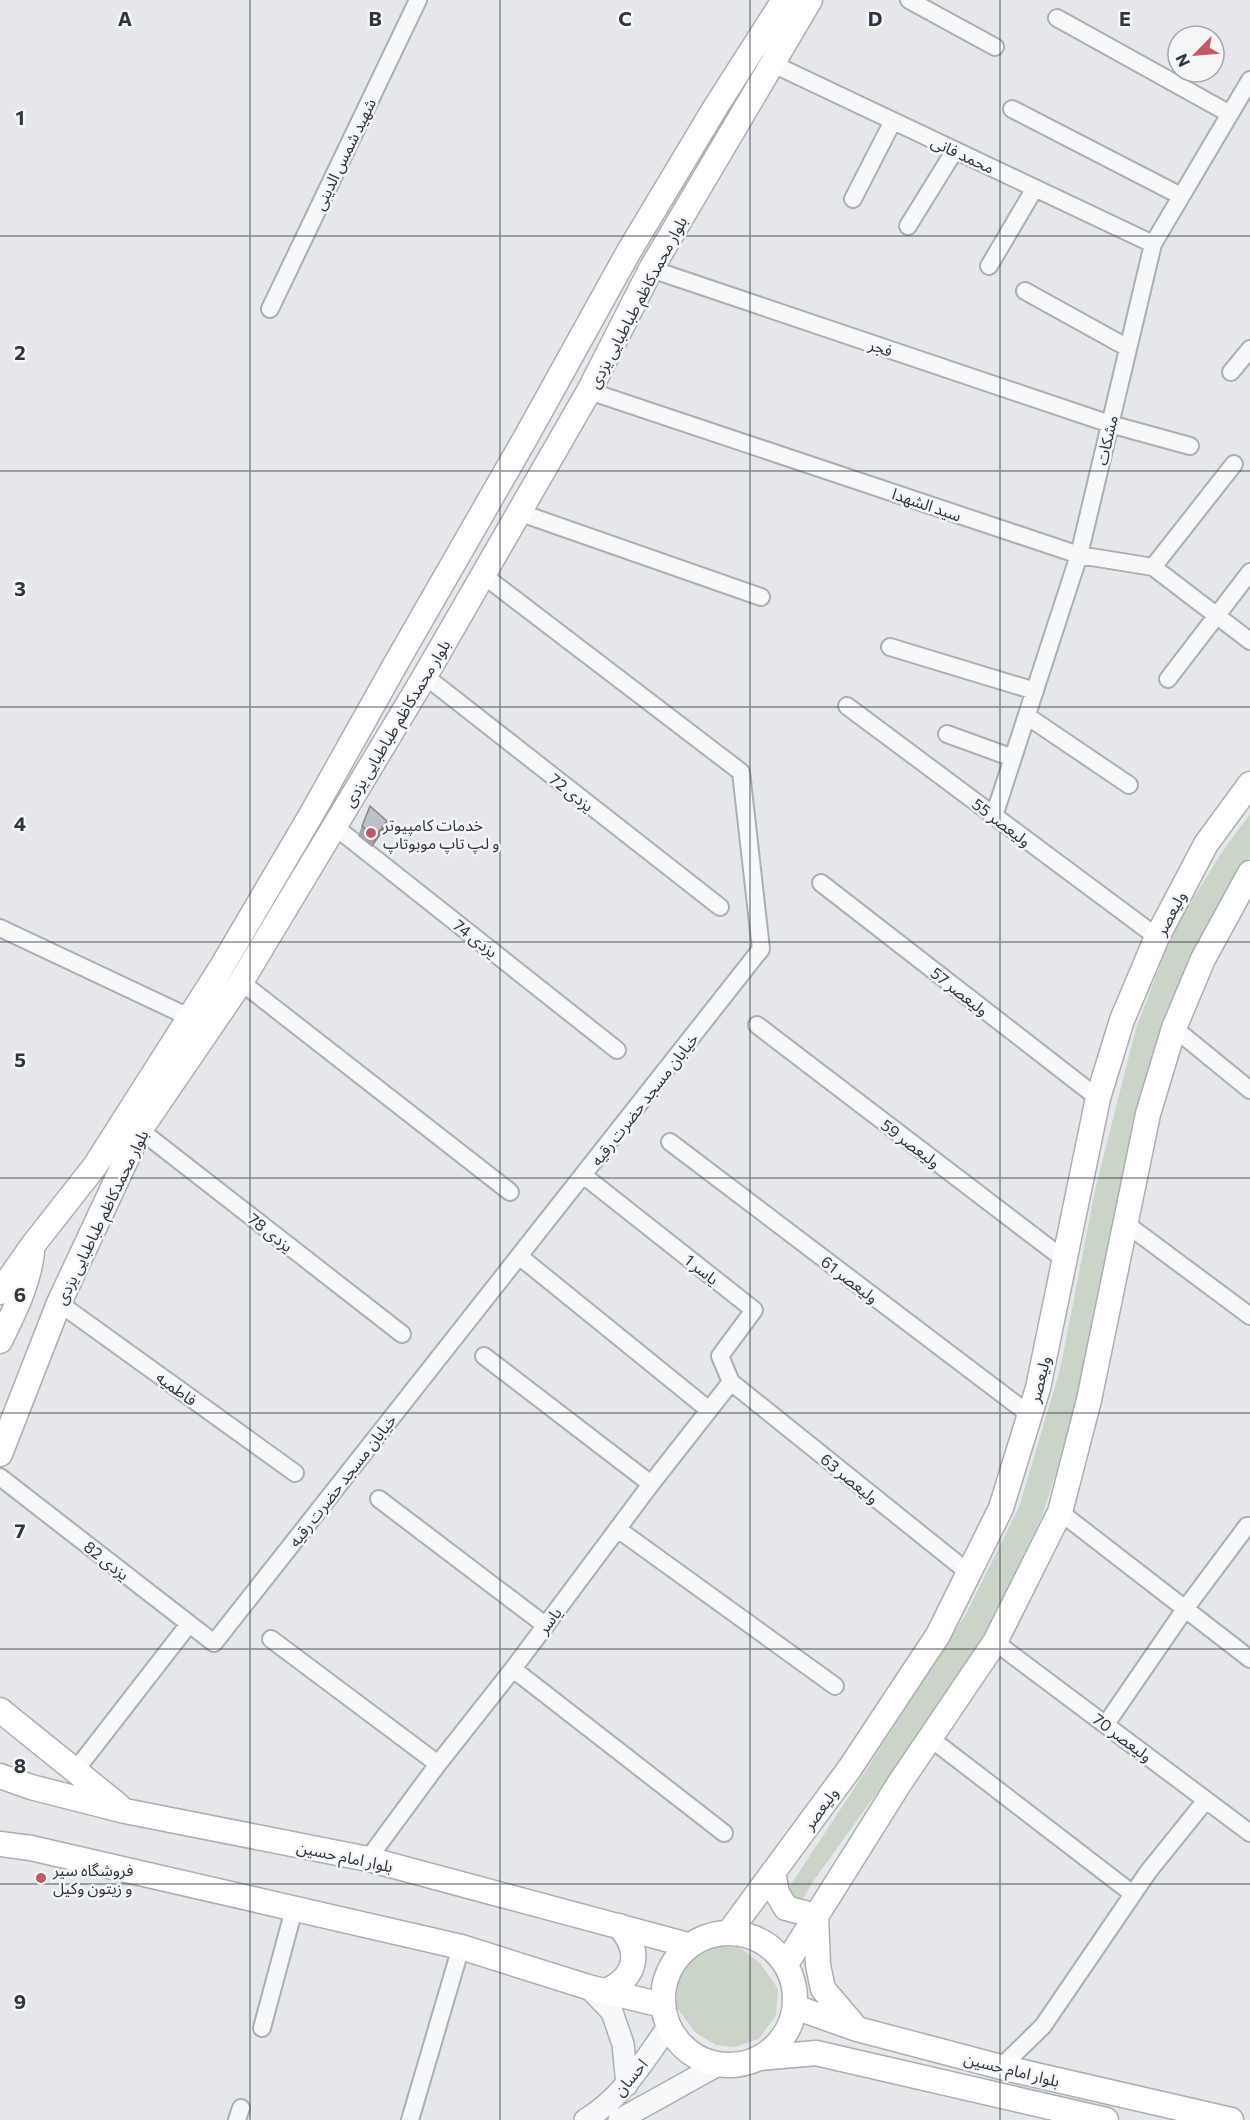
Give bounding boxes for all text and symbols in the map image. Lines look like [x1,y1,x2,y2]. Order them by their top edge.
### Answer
text: A [118,6,132,30]
text: B [368,6,382,30]
text: C [618,6,632,30]
text: D [868,6,882,30]
text: E [1119,6,1131,30]
north arrow [1166,24,1226,84]
text: N [1171,51,1193,70]
street label: شهید شمس الدینی [309,95,380,213]
text: 1 [15,105,25,129]
street label: محمد فانی [928,131,998,178]
street label: بلوار محمدکاظم طباطبایی یزدی [584,213,694,393]
street label: فجر [865,334,895,361]
text: 2 [14,340,26,364]
street label: مشکات [1091,413,1121,467]
street label: سید الشهدا [889,483,964,526]
text: 3 [14,576,26,600]
street label: بلوار محمدکاظم طباطبایی یزدی [338,636,457,812]
street label: یزدی 72 [546,769,598,816]
street label: ولیعصر 55 [968,794,1035,851]
text: 4 [14,811,26,835]
place label: خدمات کامپیوتر و لپ تاپ موبوتاپ [382,815,499,854]
marker: خدمات کامپیوتر و لپ تاپ موبوتاپ [364,826,378,840]
street label: ولیعصر [1150,888,1190,940]
street label: یزدی 74 [450,915,502,962]
street label: ولیعصر 57 [927,963,993,1020]
street label: خیابان مسجد حضرت رقیه [586,1029,702,1170]
text: 5 [14,1047,26,1071]
street label: ولیعصر 59 [877,1115,944,1172]
street label: بلوار محمدکاظم طباطبایی یزدی [50,1127,155,1309]
street label: یزدی 78 [244,1209,297,1256]
street label: یاسر 1 [680,1250,723,1289]
street label: ولیعصر 61 [817,1251,882,1307]
text: 6 [14,1282,26,1306]
street label: ولیعصر [1024,1354,1055,1405]
street label: فاطمیه [153,1367,201,1409]
street label: خیابان مسجد حضرت رقیه [284,1410,400,1551]
street label: ولیعصر 63 [817,1449,883,1508]
text: 7 [15,1518,26,1542]
street label: یزدی 82 [80,1536,133,1584]
street label: یاسر [532,1603,566,1638]
street label: ولیعصر 70 [1089,1709,1156,1766]
text: 8 [14,1753,26,1777]
street label: ولیعصر [798,1783,842,1834]
street label: بلوار امام حسین [294,1837,395,1879]
place label: فروشگاه سیر و زیتون وکیل [52,1860,133,1898]
marker: فروشگاه سیر و زیتون وکیل [34,1871,48,1885]
text: 9 [14,1989,26,2013]
street label: بلوار امام حسین [961,2048,1062,2094]
street label: احسان [609,2055,652,2100]

